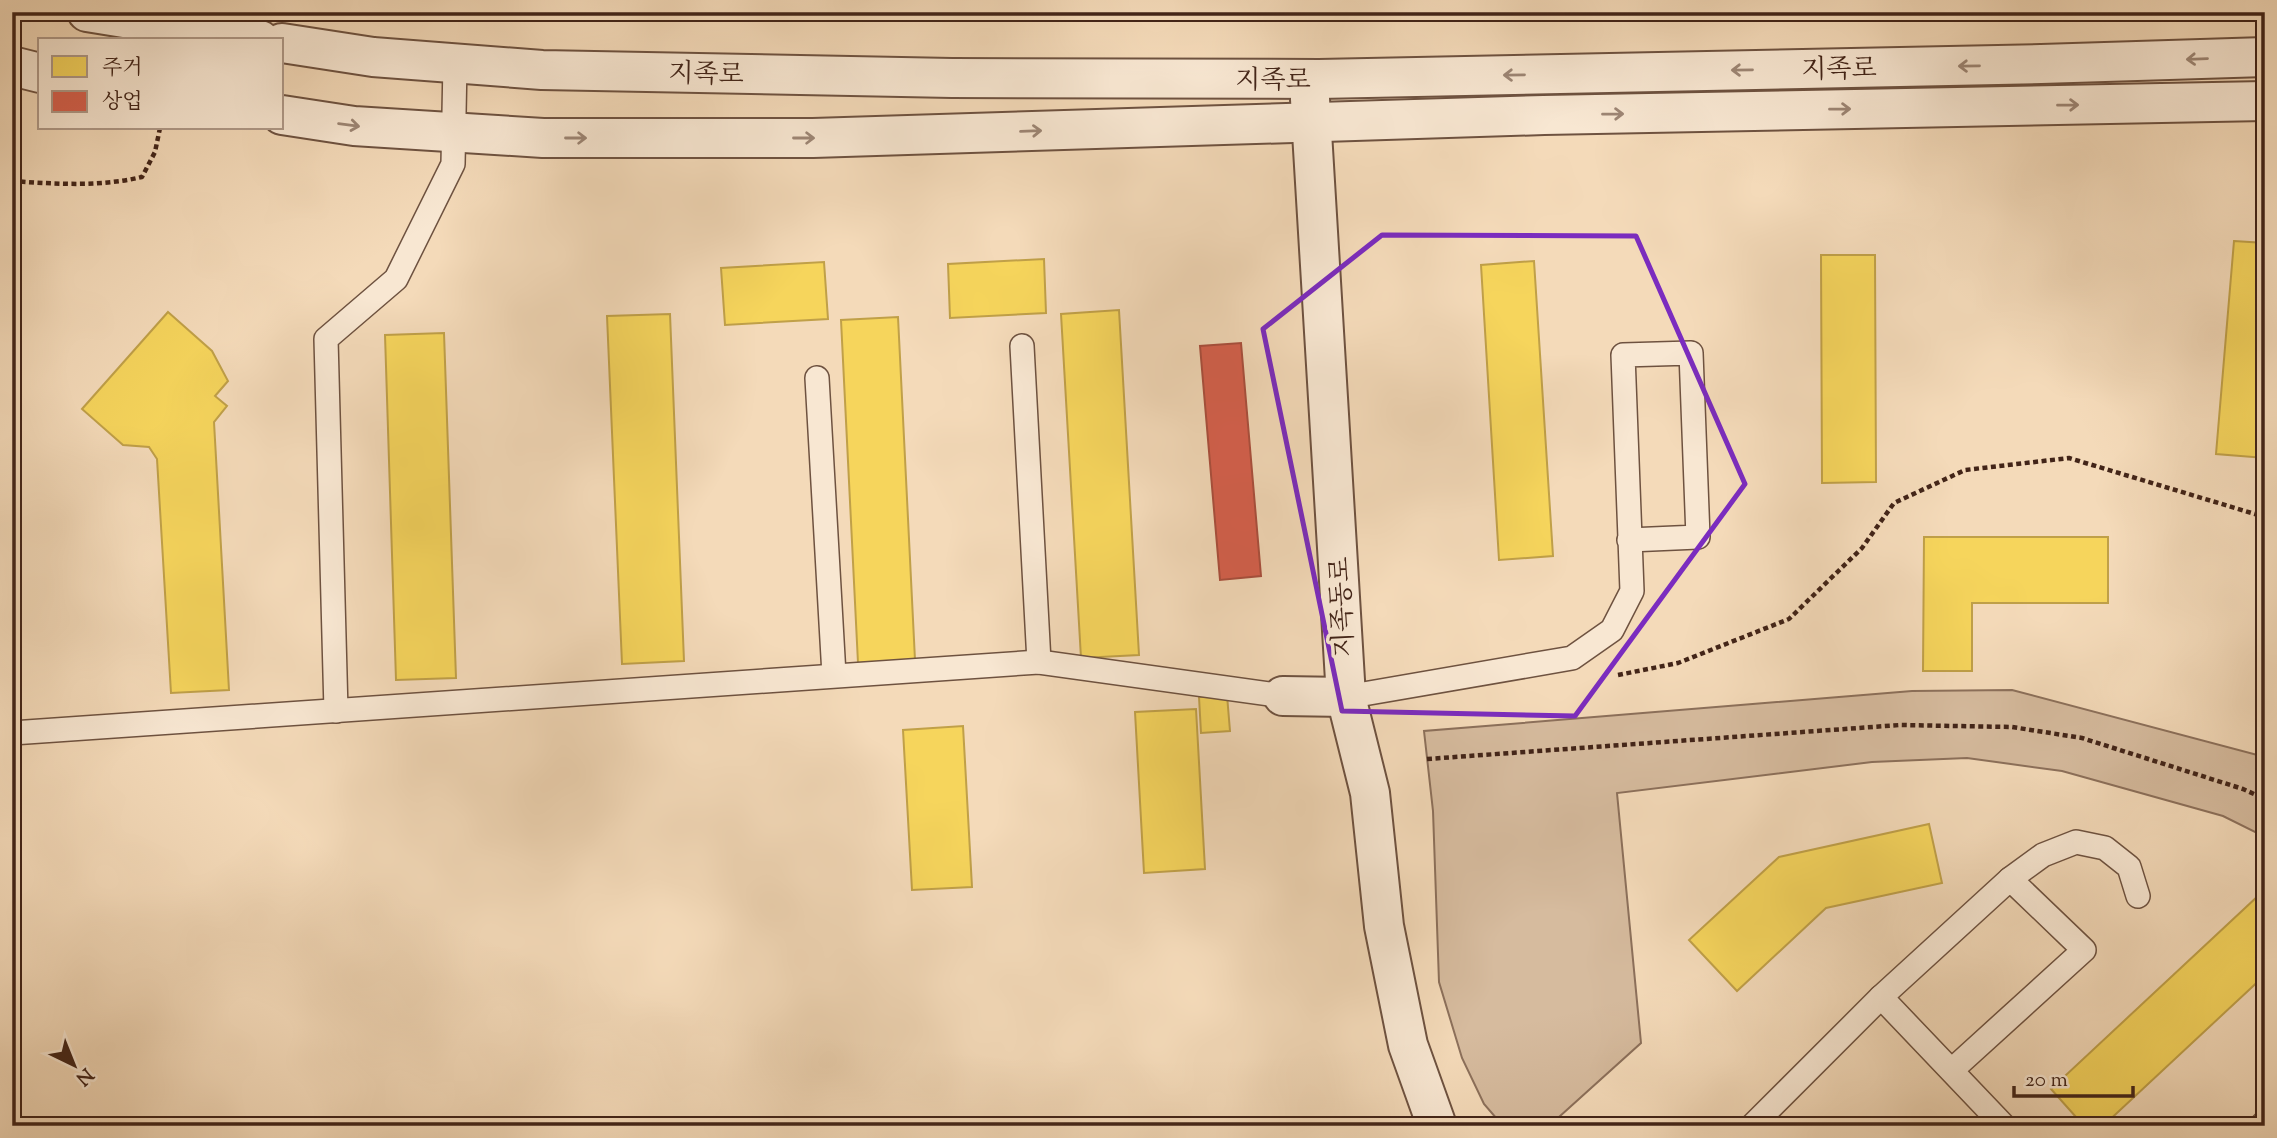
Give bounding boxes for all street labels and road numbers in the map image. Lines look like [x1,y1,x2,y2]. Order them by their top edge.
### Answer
street label: 지족로 [1801,51,1877,90]
street label: 지족로 [668,56,744,95]
street label: 지족로 [1235,63,1311,100]
street label: 지족동로 [1322,556,1365,658]

